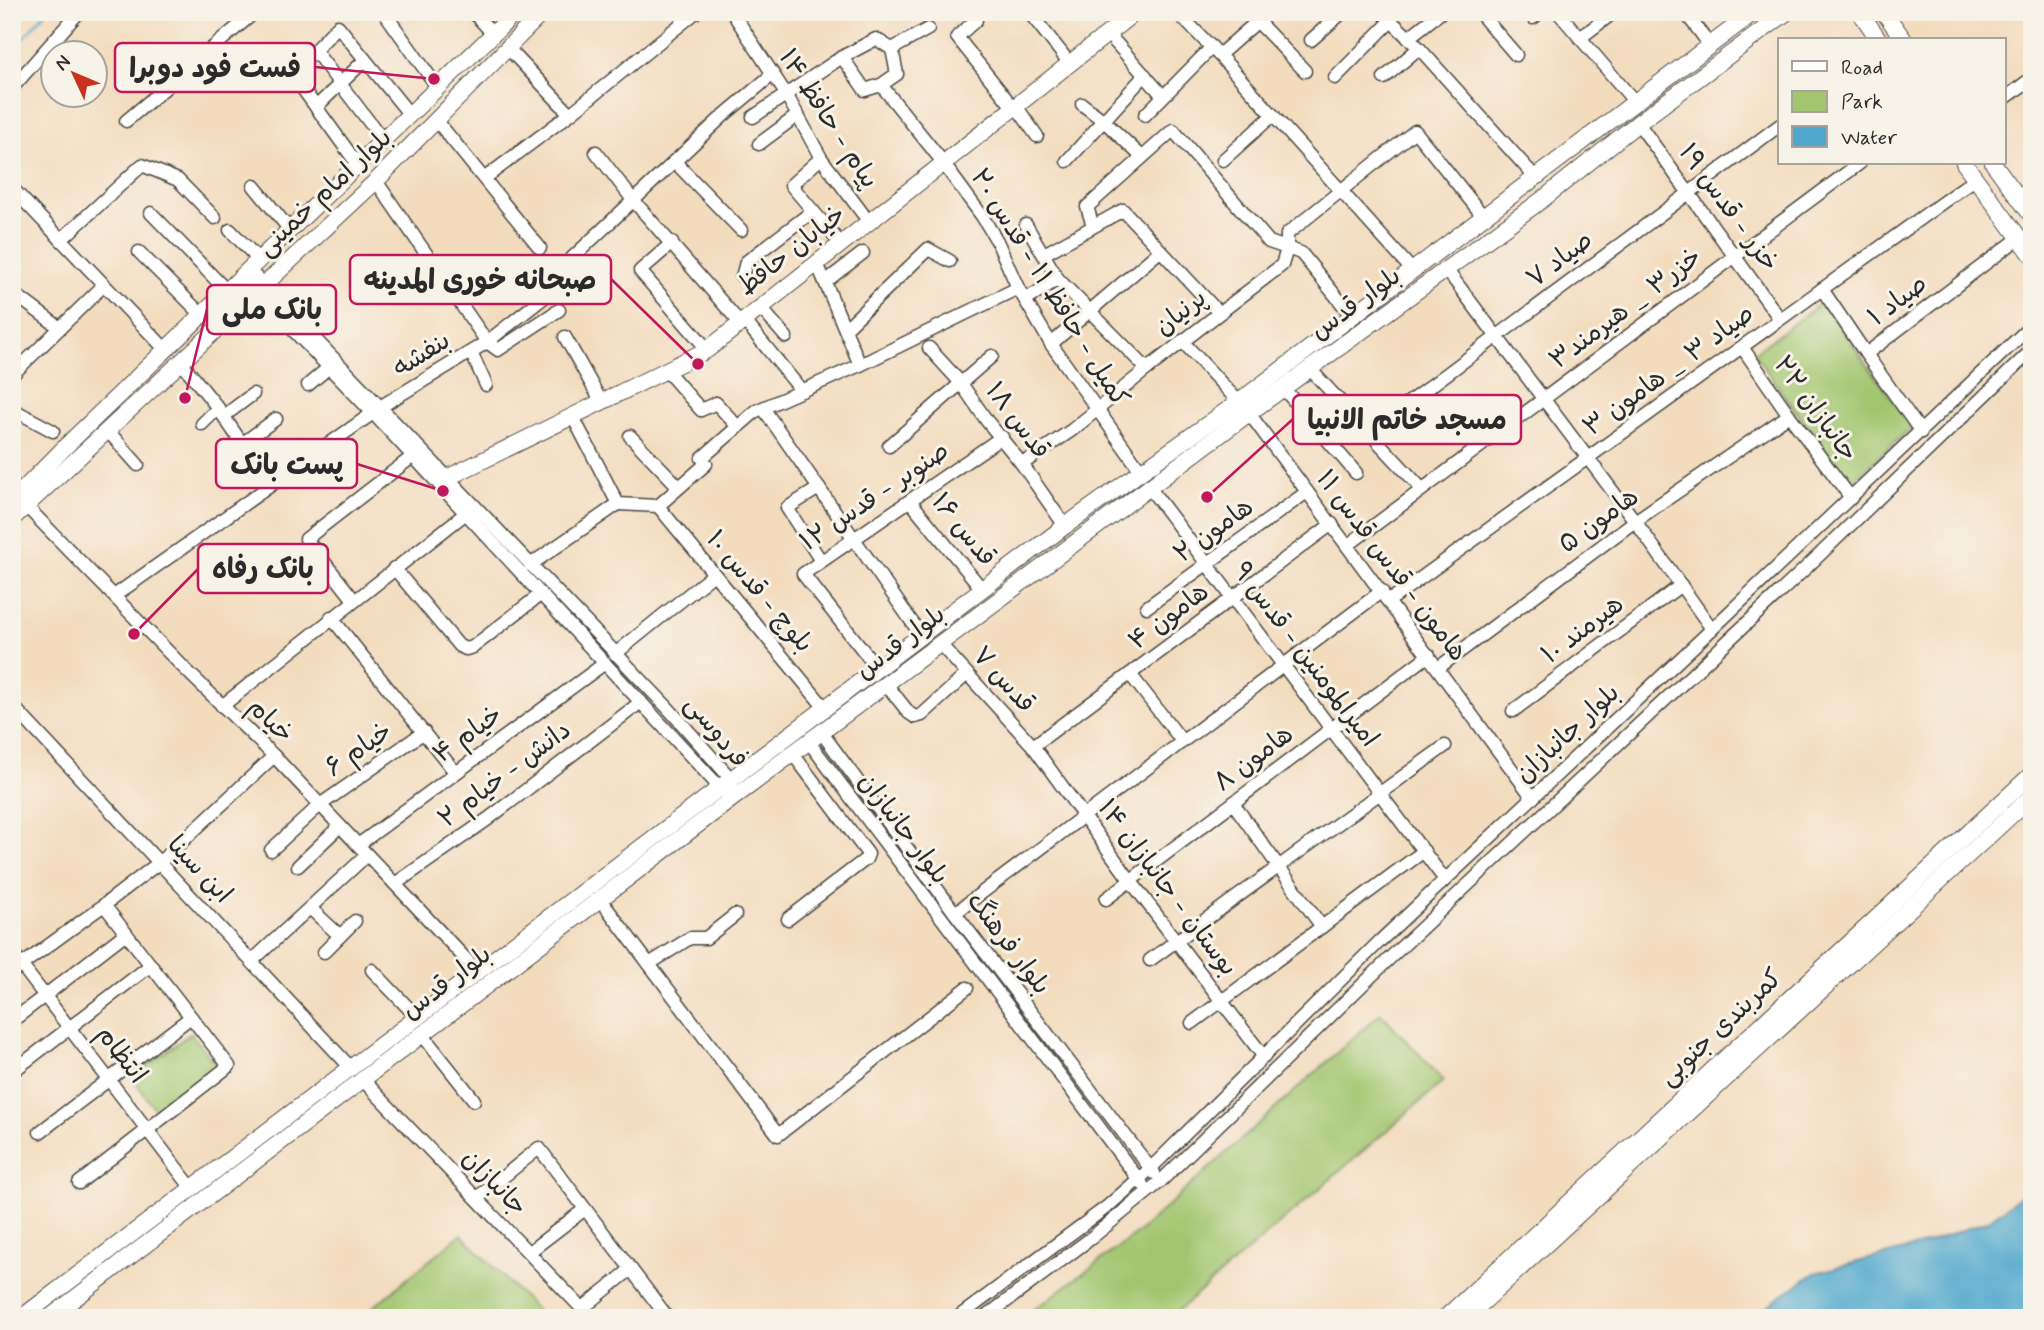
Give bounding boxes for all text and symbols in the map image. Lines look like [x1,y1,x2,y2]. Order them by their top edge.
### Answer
north arrow [38,38,108,108]
legend [1778,38,2006,164]
callout: فست فود دوبرا [115,43,315,92]
street label: پیام - حافظ ۱۴ [769,43,886,196]
text: N [49,50,76,76]
text: فست فود دوبرا [129,51,301,88]
text: Road [1841,54,1883,82]
text: Park [1841,88,1883,116]
street label: بلوار امام خمینی [250,121,401,265]
text: Water [1841,124,1897,152]
street label: خزر - قدس ۱۹ [1670,137,1786,279]
street label: کمیل - حافظ ۱۱ - قدس ۲۰ [962,163,1136,413]
street label: خیابان حافظ [731,198,853,304]
street label: صیاد ۷ [1520,224,1600,296]
street label: خزر۳ _ هیرمند۳ [1543,240,1709,378]
callout: صبحانه خوری المدینه [350,255,611,304]
street label: بلوار قدس [1304,260,1408,348]
text: صبحانه خوری المدینه [363,263,597,300]
street label: صیاد ۱ [1861,268,1935,334]
street label: پرنیان [1148,282,1214,344]
callout: بانک ملی [207,285,336,334]
text: بانک ملی [222,293,322,330]
street label: صیاد ۳ _ هامون ۳ [1577,297,1761,445]
street label: بنفشه [387,324,457,386]
street label: جانبازان ۲۲ [1765,349,1865,469]
street label: قدس ۱۸ [977,376,1057,466]
callout: مسجد خاتم الانبیا [1293,395,1521,444]
text: مسجد خاتم الانبیا [1307,403,1507,441]
street label: صنوبر - قدس ۱۲ [794,434,956,560]
callout: پست بانک [216,439,357,488]
text: پست بانک [231,448,343,485]
street label: هامون - قدس قدس ۱۱ [1308,463,1474,669]
street label: هامون ۵ [1552,480,1646,562]
street label: قدس ۱۶ [923,486,1003,574]
street label: هامون ۲ [1167,491,1261,571]
street label: بلوچ - قدس ۱۰ [698,524,820,660]
callout: بانک رفاه [198,544,328,593]
text: بانک رفاه [212,552,314,589]
street label: امیرالمومنین - قدس ۹ [1224,556,1386,754]
street label: هامون ۴ [1122,576,1216,658]
street label: هیرمند ۱۰ [1535,588,1631,672]
street label: بلوار قدس [849,598,953,688]
street label: قدس ۷ [964,639,1042,721]
street label: بلوار جانبازان [1508,677,1628,791]
street label: فردوسی [676,689,756,775]
street label: خیام [239,691,300,752]
street label: خیام ۴ [426,698,510,773]
street label: دانش - خیام ۲ [432,714,579,837]
street label: خیام ۶ [319,715,400,786]
street label: هامون ۸ [1207,718,1301,800]
street label: بلوار جانبازان [850,766,956,892]
street label: بوستان - جانبازان ۱۴ [1089,793,1245,983]
street label: ابن سینا [159,829,239,911]
street label: بلوار فرهنگ [958,886,1058,1002]
street label: بلوار قدس [395,938,499,1028]
street label: کمربندی جنوبی [1652,962,1790,1094]
street label: انتظام [87,1019,154,1092]
street label: جانبازان [454,1142,534,1224]

